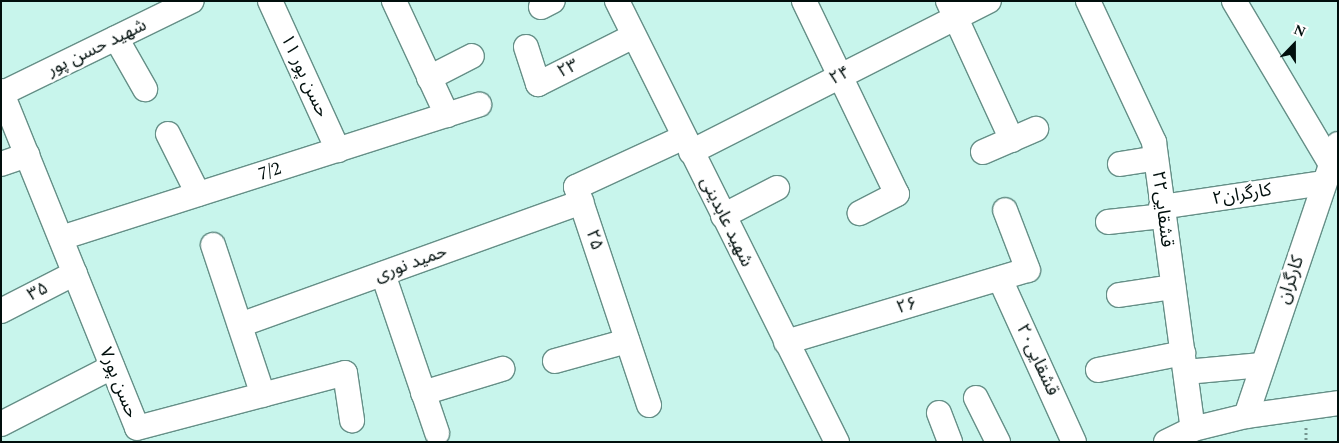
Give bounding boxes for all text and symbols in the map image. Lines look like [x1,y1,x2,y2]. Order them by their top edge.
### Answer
street label: شهید حسن پور [44,15,150,81]
text: N [1291,19,1309,43]
north arrow [1269,20,1319,70]
street label: ۱۱ حسن پور [275,31,333,121]
street label: ۲۳ [554,55,582,83]
street label: ۲۴ [826,62,854,90]
street label: 7/2 [256,158,284,186]
street label: ۲۲قشقایی [1147,170,1177,248]
street label: شهید عابدینی [695,173,757,271]
street label: کارگران۲ [1211,180,1273,210]
street label: ۲۵ [581,227,607,253]
street label: حمید نوری [372,241,450,287]
street label: کارگران [1273,253,1309,307]
street label: ۳۵ [24,278,52,306]
street label: ۲۶ [894,293,920,319]
street label: ۲۰قشقایی [1011,321,1063,399]
street label: حسن پور۷ [94,344,142,422]

